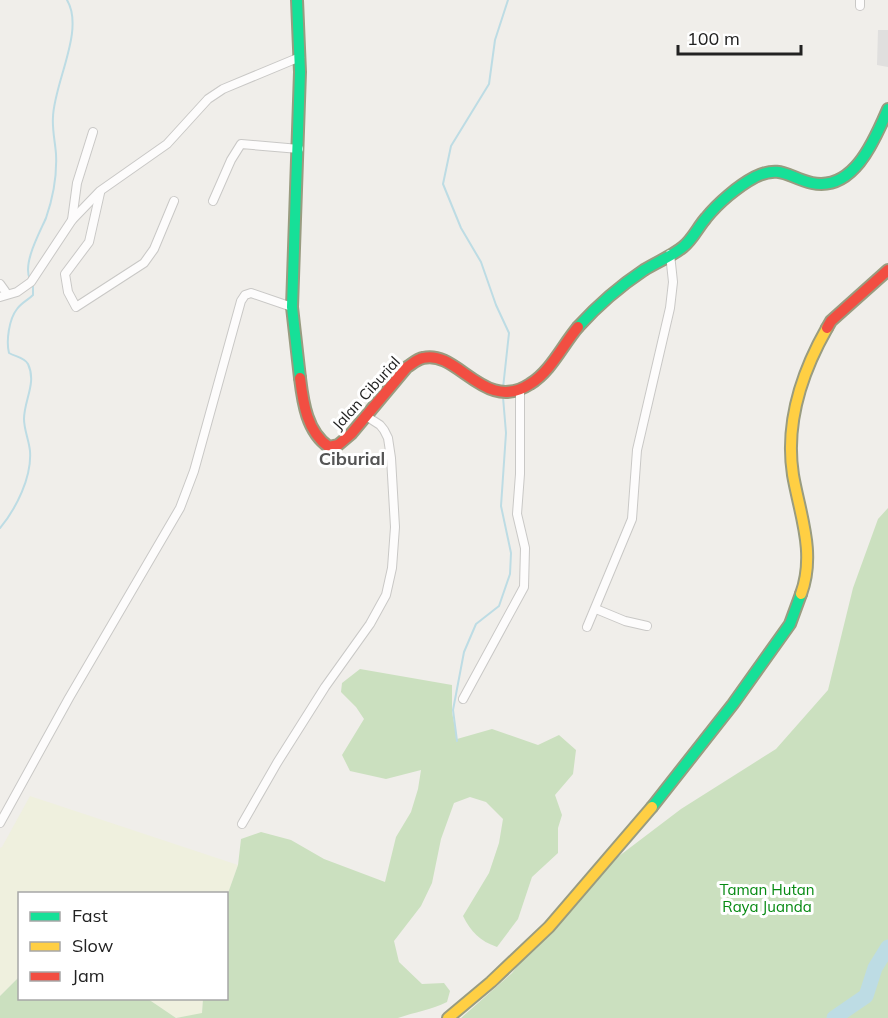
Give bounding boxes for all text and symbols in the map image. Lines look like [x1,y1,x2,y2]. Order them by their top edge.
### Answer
scale bar [678,18,801,56]
text: 100 m [687,27,740,50]
street label: Jalan Ciburial [328,352,404,434]
district label: Ciburial [319,447,385,470]
park label: Taman Hutan Raya Juanda [720,880,814,916]
legend [18,892,228,1000]
text: Fast [72,904,108,927]
text: Slow [72,934,114,957]
text: Jam [72,964,105,987]

